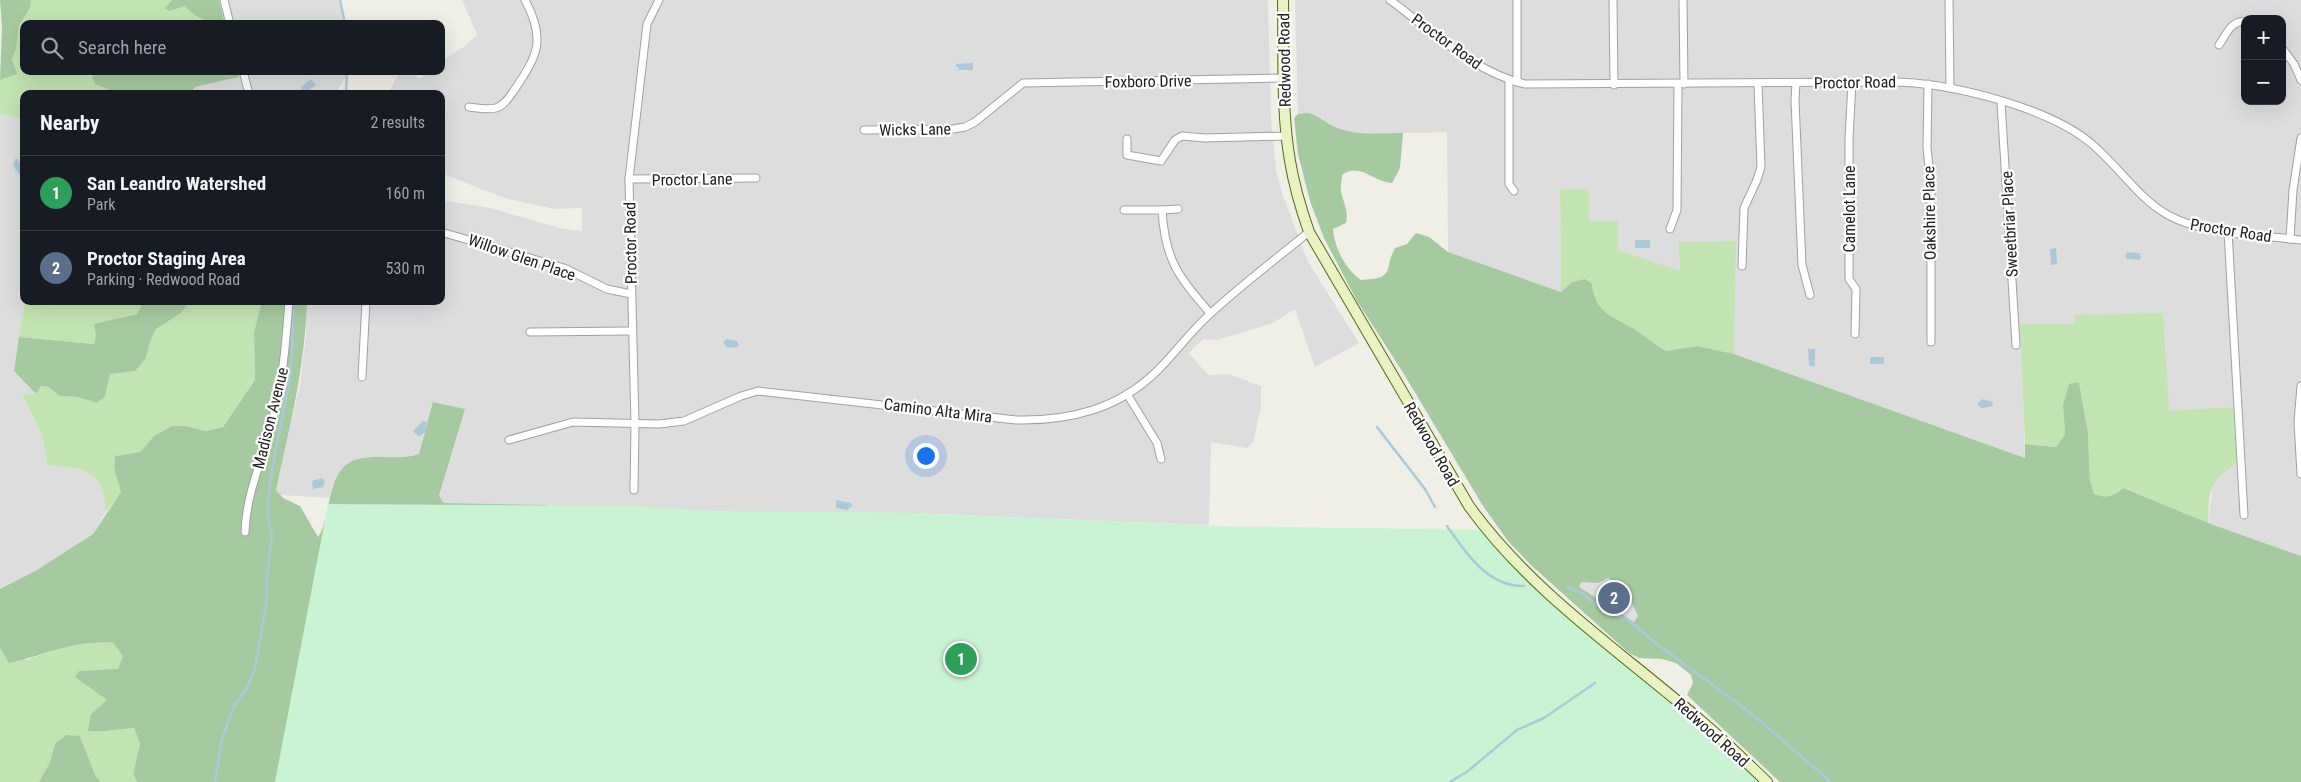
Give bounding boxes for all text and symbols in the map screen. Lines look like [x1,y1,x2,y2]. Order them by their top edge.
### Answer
street label: Proctor Road [1408,10,1486,73]
street label: Redwood Road [1274,13,1295,107]
map controls [2241,15,2286,105]
button: + [2241,15,2286,60]
search box [20,20,445,75]
icon: search [38,34,66,62]
text: Search here [78,36,166,59]
button: − [2241,60,2286,105]
street label: Foxboro Drive [1105,71,1192,92]
street label: Proctor Road [1814,72,1896,93]
text: Nearby [40,111,99,135]
text: 2 results [370,113,425,132]
street label: Wicks Lane [879,119,951,140]
street label: Camelot Lane [1840,166,1859,252]
street label: Oakshire Place [1919,166,1940,260]
street label: Proctor Lane [652,169,733,190]
street label: Sweetbriar Place [1997,170,2022,277]
text: San Leandro Watershed [87,172,266,195]
text: 1 [52,184,60,203]
text: 160 m [386,184,425,203]
text: Park [87,195,116,214]
street label: Proctor Road [620,202,641,284]
street label: Proctor Road [2189,215,2273,246]
street label: Willow Glen Place [466,230,578,285]
text: Proctor Staging Area [87,247,246,270]
text: 2 [52,259,60,278]
text: 530 m [386,259,425,278]
text: Parking · Redwood Road [87,270,240,289]
street label: Madison Avenue [249,365,292,471]
street label: Camino Alta Mira [883,394,993,427]
street label: Redwood Road [1400,399,1463,490]
your location [913,443,939,469]
pin: 2 [1598,579,1630,617]
pin: 1 [945,640,977,678]
street label: Redwood Road [1670,694,1753,771]

